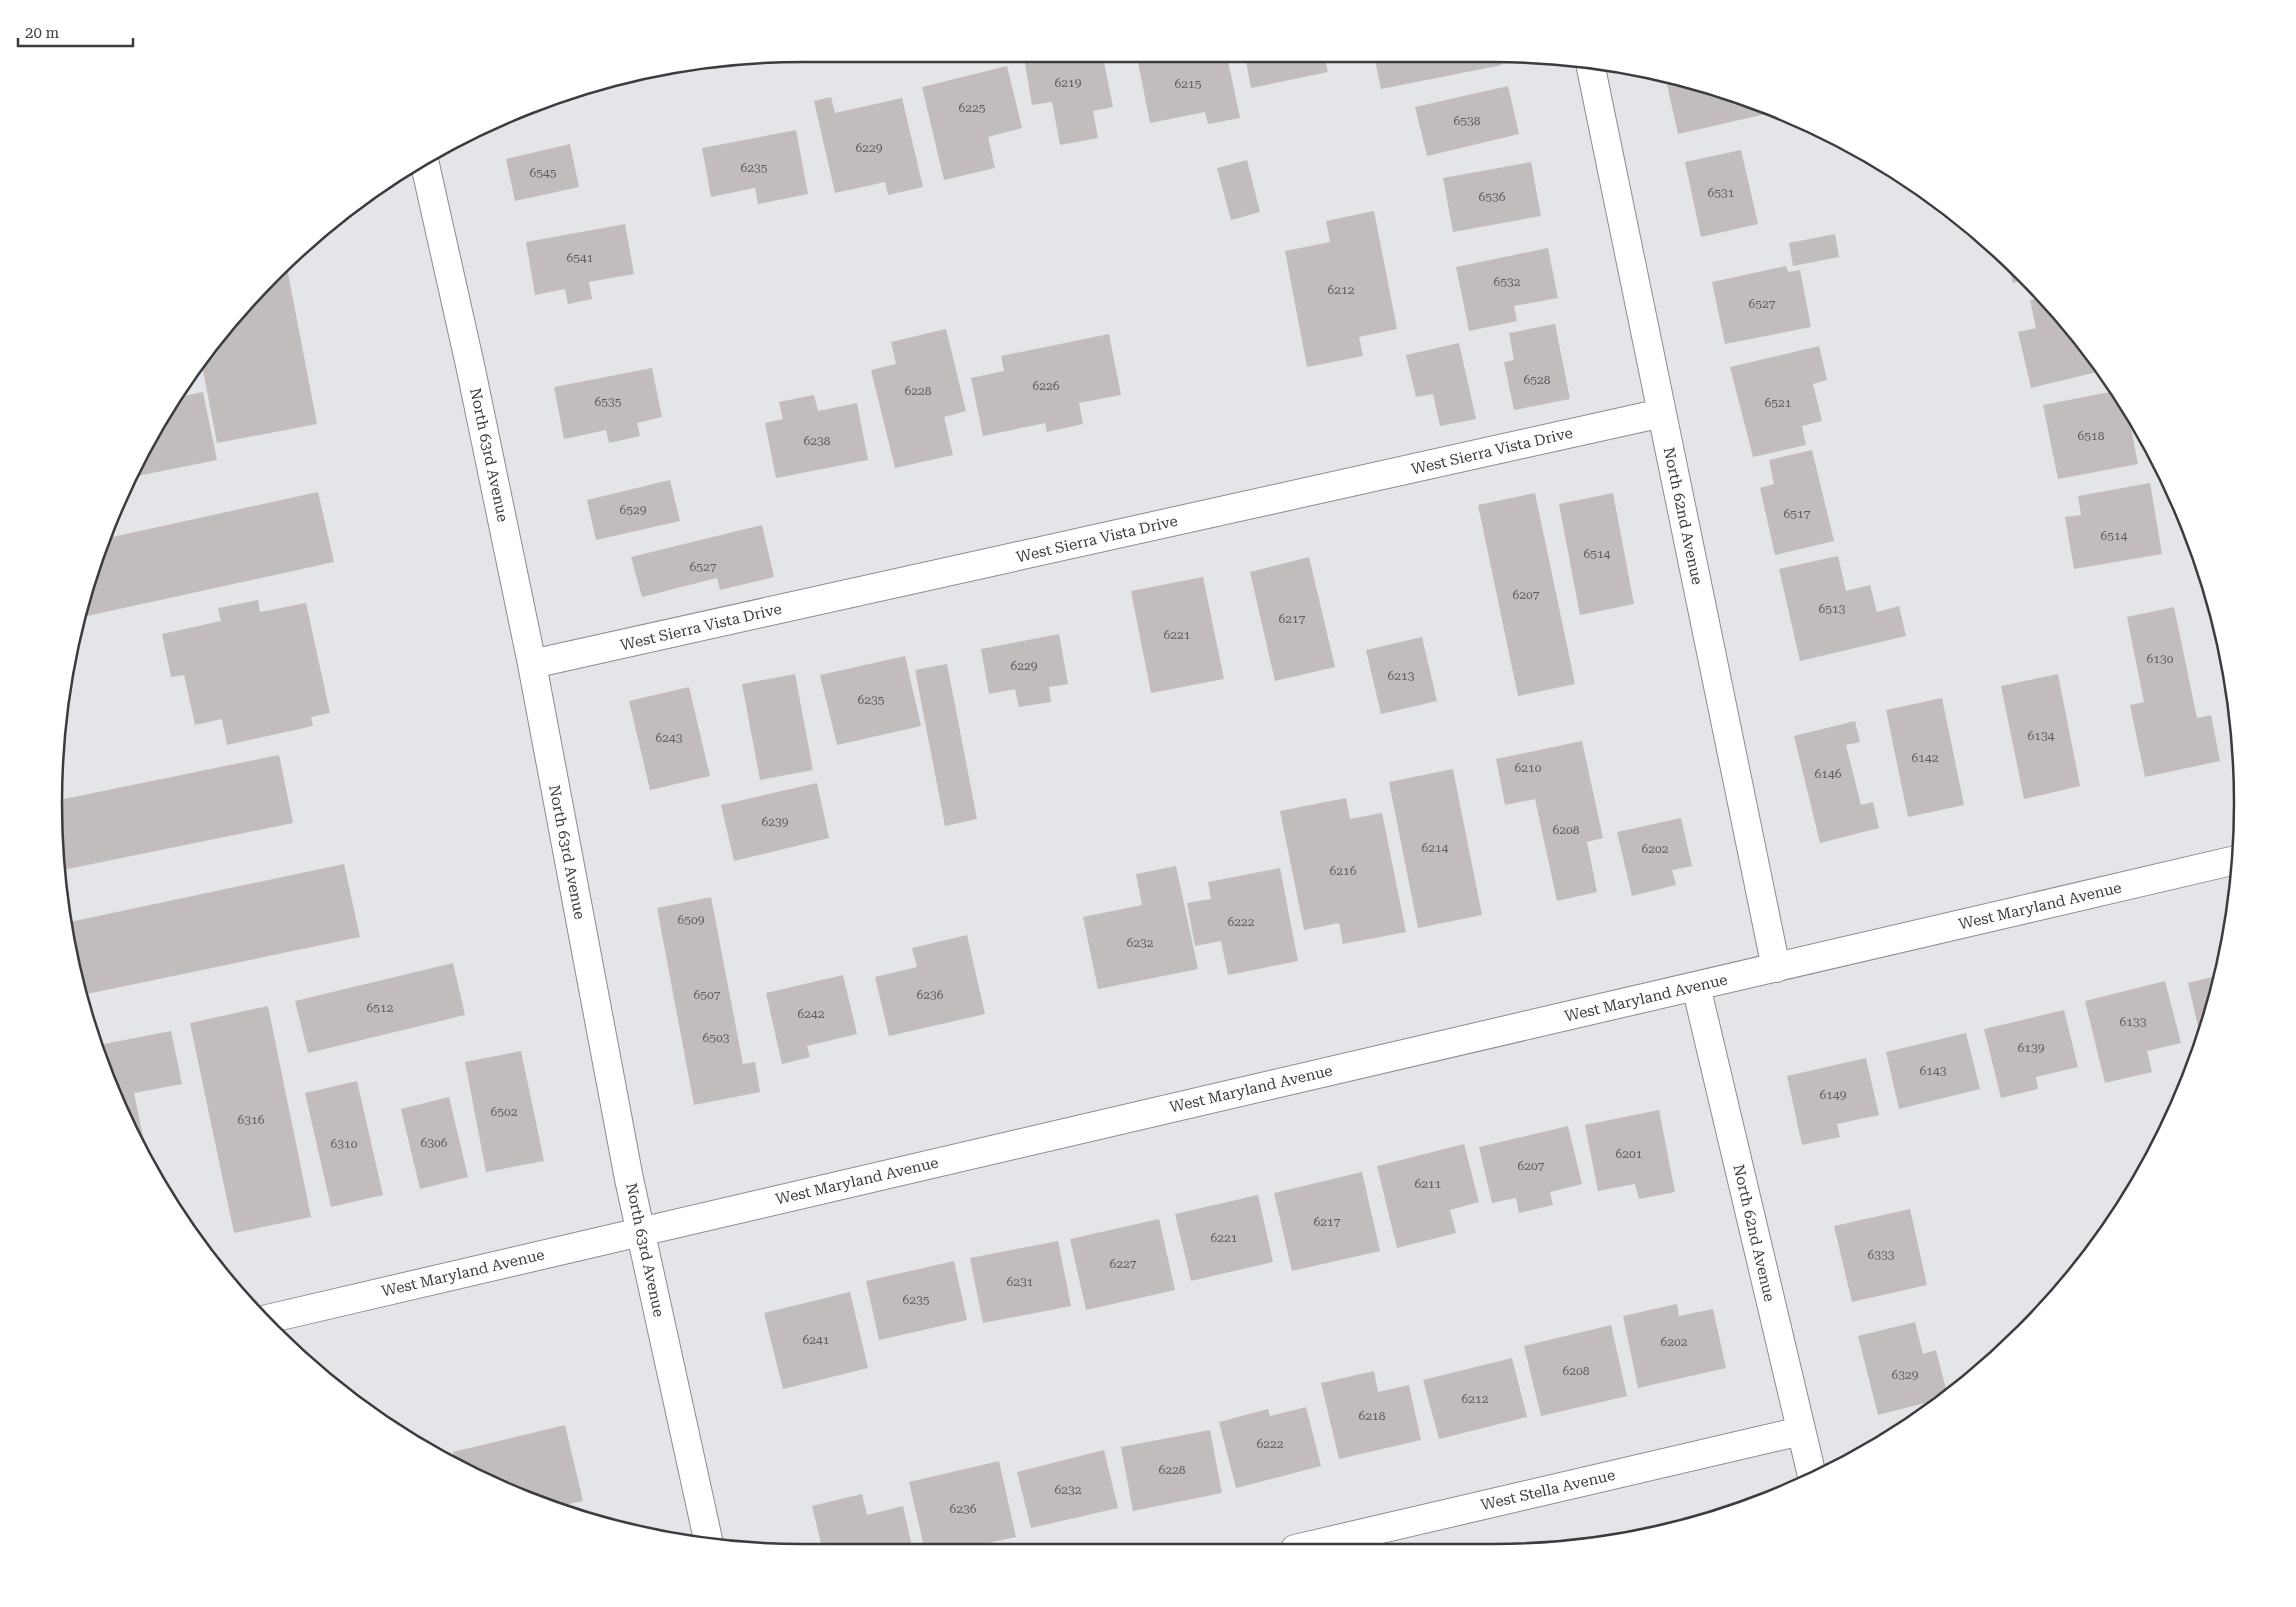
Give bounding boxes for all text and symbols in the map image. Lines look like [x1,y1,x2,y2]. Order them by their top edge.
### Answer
scale bar [18,15,132,47]
text: 20 m [25,24,60,42]
house number: 6219 [1055,76,1082,90]
house number: 6215 [1175,77,1202,91]
house number: 6225 [959,101,986,115]
house number: 6538 [1454,114,1481,128]
house number: 6229 [856,141,883,155]
house number: 6235 [741,161,768,175]
house number: 6545 [530,166,557,180]
house number: 6531 [1708,186,1735,200]
house number: 6536 [1479,190,1506,204]
house number: 6541 [567,251,594,265]
house number: 6532 [1494,275,1521,289]
house number: 6212 [1328,283,1355,297]
house number: 6527 [1749,297,1776,311]
house number: 6528 [1524,373,1551,387]
house number: 6226 [1033,379,1060,393]
house number: 6228 [905,384,932,398]
street label: North 63rd Avenue [466,386,512,524]
house number: 6535 [595,395,622,409]
house number: 6521 [1765,396,1792,410]
street label: West Sierra Vista Drive [1410,424,1574,478]
house number: 6518 [2078,429,2105,443]
house number: 6238 [804,434,831,448]
street label: North 62nd Avenue [1660,446,1706,586]
house number: 6529 [620,503,647,517]
house number: 6517 [1784,507,1811,521]
street label: West Sierra Vista Drive [1015,512,1179,566]
house number: 6514 [2101,529,2128,543]
house number: 6514 [1584,547,1611,561]
house number: 6527 [690,560,717,574]
house number: 6207 [1513,588,1540,602]
street label: West Sierra Vista Drive [619,600,783,654]
house number: 6513 [1819,602,1846,616]
house number: 6217 [1279,612,1306,626]
house number: 6221 [1164,628,1191,642]
house number: 6130 [2147,652,2174,666]
house number: 6229 [1011,659,1038,673]
house number: 6213 [1388,669,1415,683]
house number: 6235 [858,693,885,707]
house number: 6134 [2028,729,2055,743]
house number: 6243 [656,731,683,745]
house number: 6142 [1912,751,1939,765]
house number: 6210 [1515,761,1542,775]
house number: 6146 [1815,767,1842,781]
street label: North 63rd Avenue [545,783,589,921]
house number: 6239 [762,815,789,829]
house number: 6208 [1553,823,1580,837]
house number: 6214 [1422,841,1449,855]
house number: 6202 [1642,842,1669,856]
house number: 6216 [1330,864,1357,878]
street label: West Maryland Avenue [1957,878,2123,934]
house number: 6509 [678,913,705,927]
house number: 6222 [1228,915,1255,929]
house number: 6232 [1127,936,1154,950]
street label: West Maryland Avenue [1563,970,1729,1026]
house number: 6507 [694,988,721,1002]
house number: 6236 [917,988,944,1002]
house number: 6512 [367,1001,394,1015]
house number: 6242 [798,1007,825,1021]
house number: 6133 [2120,1015,2147,1029]
house number: 6503 [703,1031,730,1045]
house number: 6139 [2018,1041,2045,1055]
street label: West Maryland Avenue [1168,1061,1334,1117]
house number: 6143 [1920,1064,1947,1078]
house number: 6149 [1820,1088,1847,1102]
house number: 6502 [491,1105,518,1119]
house number: 6316 [238,1113,265,1127]
house number: 6306 [421,1136,448,1150]
house number: 6310 [331,1137,358,1151]
house number: 6201 [1616,1147,1643,1161]
street label: West Maryland Avenue [774,1153,940,1209]
house number: 6207 [1518,1159,1545,1173]
street label: North 62nd Avenue [1729,1163,1779,1303]
house number: 6211 [1415,1177,1442,1191]
street label: North 63rd Avenue [622,1181,668,1319]
house number: 6217 [1314,1215,1341,1229]
house number: 6221 [1211,1231,1238,1245]
street label: West Maryland Avenue [380,1245,546,1301]
house number: 6333 [1868,1248,1895,1262]
house number: 6227 [1110,1257,1137,1271]
house number: 6231 [1007,1275,1034,1289]
house number: 6235 [903,1293,930,1307]
house number: 6241 [803,1333,830,1347]
house number: 6202 [1661,1335,1688,1349]
house number: 6208 [1563,1364,1590,1378]
house number: 6329 [1892,1368,1919,1382]
house number: 6212 [1462,1392,1489,1406]
house number: 6218 [1359,1409,1386,1423]
house number: 6222 [1257,1437,1284,1451]
house number: 6228 [1159,1463,1186,1477]
street label: West Stella Avenue [1479,1466,1617,1514]
house number: 6232 [1055,1483,1082,1497]
house number: 6236 [950,1502,977,1516]

